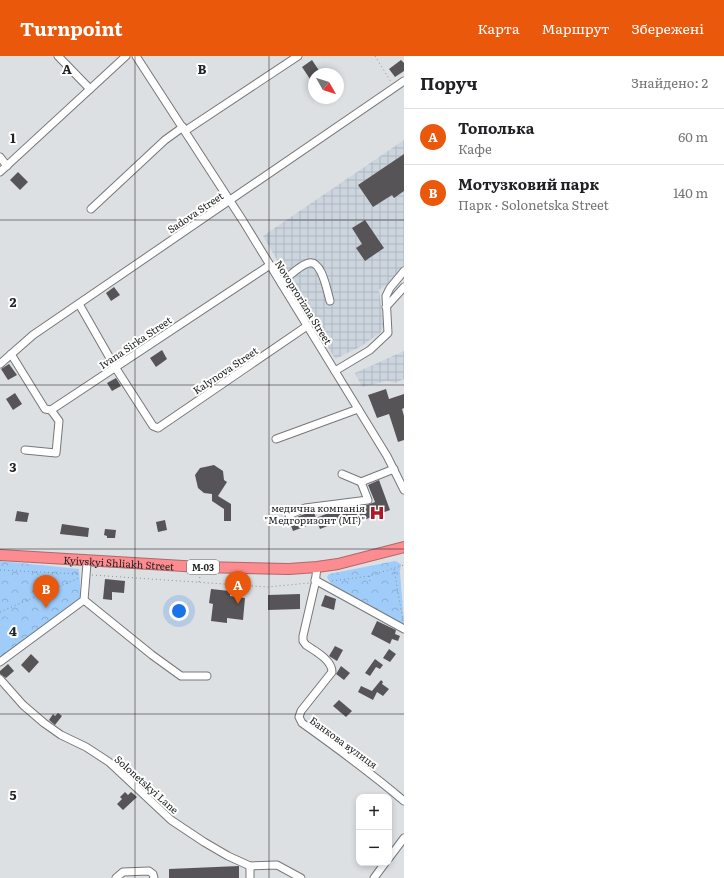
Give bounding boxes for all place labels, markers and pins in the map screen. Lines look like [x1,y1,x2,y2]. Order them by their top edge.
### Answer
place label: медична компанія "Медгоризонт (МГ)" [264,500,365,527]
hospital icon: медична компанія "Медгоризонт (МГ)" [368,504,386,522]
pin: A [225,571,251,604]
pin: B [33,575,59,608]

